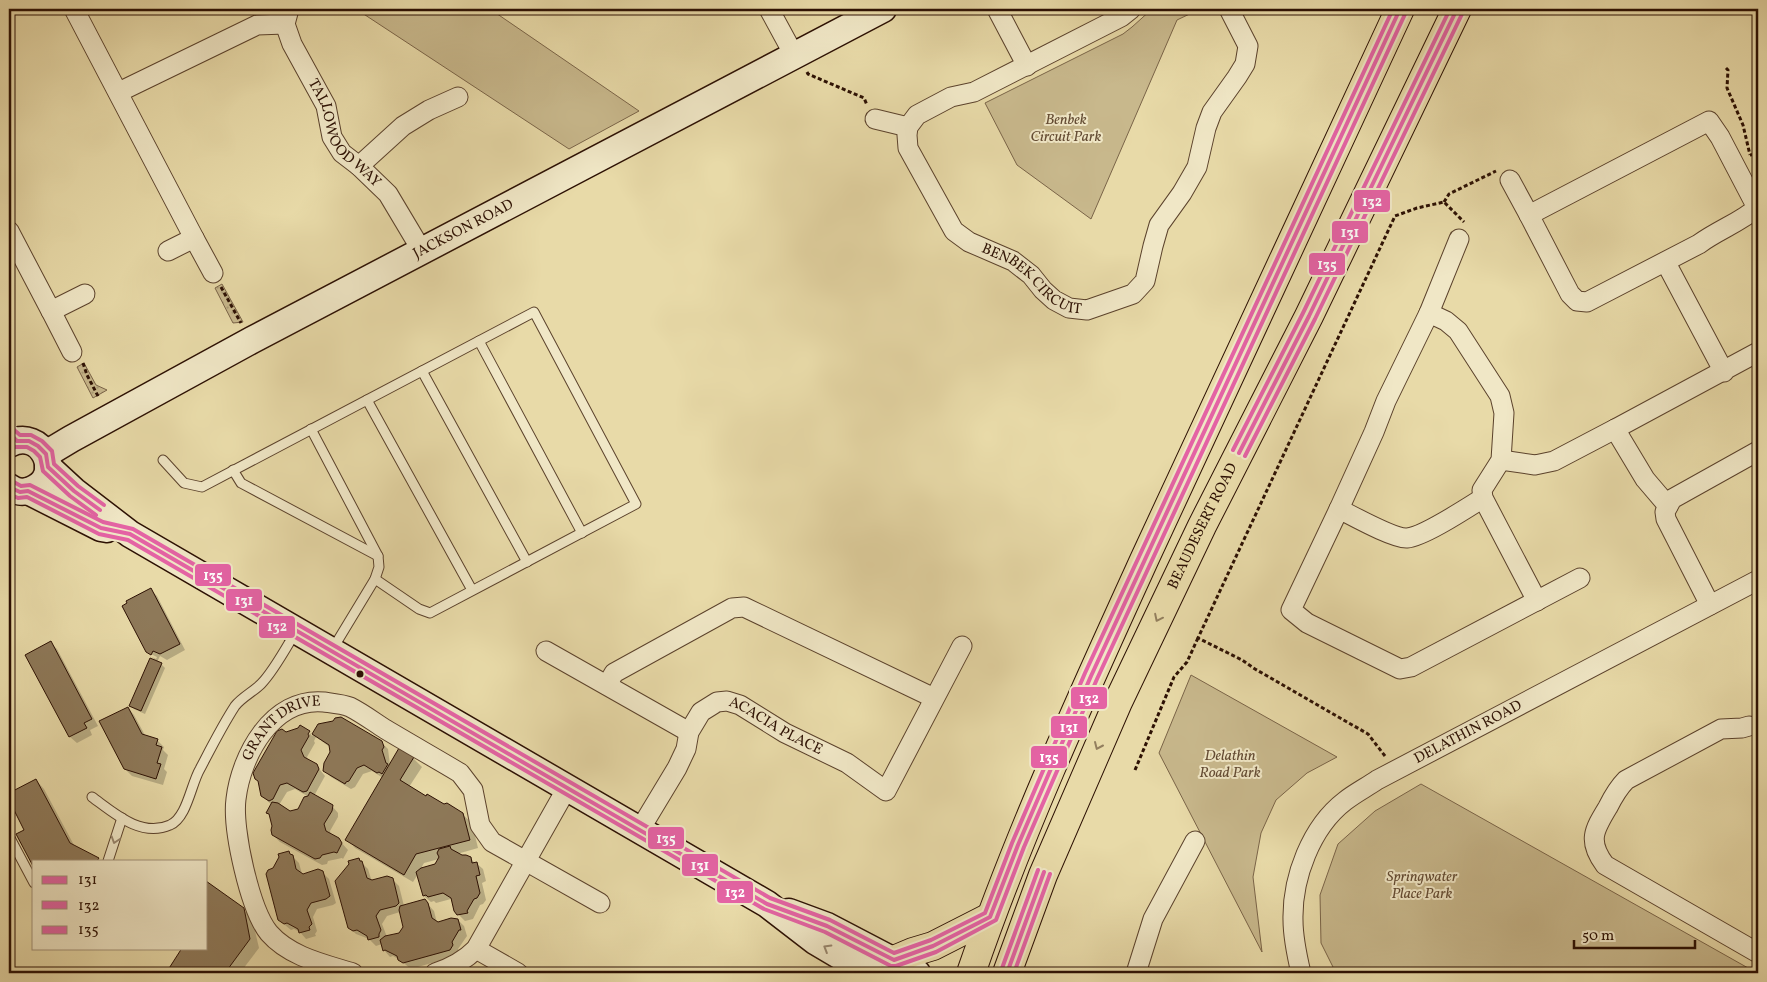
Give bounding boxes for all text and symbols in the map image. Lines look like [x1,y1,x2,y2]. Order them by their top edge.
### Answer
street label: TALLOWOOD WAY [303,75,386,193]
park label: Benbek Circuit Park [1031,110,1101,148]
line badge: 132 [1353,189,1391,213]
text: 132 [1362,193,1382,212]
street label: JACKSON ROAD [409,194,517,264]
line badge: 131 [1331,220,1369,244]
text: 131 [1341,224,1359,243]
street label: BENBEK CIRCUIT [978,238,1083,320]
line badge: 135 [1308,252,1346,276]
text: 135 [1317,256,1337,275]
street label: BEAUDESERT ROAD [1163,459,1243,593]
line badge: 135 [194,563,232,587]
text: 135 [203,567,223,586]
line badge: 131 [225,588,263,612]
text: 131 [235,592,253,611]
one-way arrow [1154,613,1165,622]
line badge: 132 [258,615,296,639]
text: 132 [267,618,287,637]
unlabelled marker [355,669,365,679]
line badge: 132 [1070,686,1108,710]
text: 132 [1079,690,1099,709]
street label: GRANT DRIVE [237,691,321,764]
street label: ACACIA PLACE [726,692,826,760]
street label: DELATHIN ROAD [1410,695,1526,769]
line badge: 131 [1050,715,1088,739]
text: 131 [1060,719,1078,738]
one-way arrow [1093,741,1104,750]
line badge: 135 [1030,745,1068,769]
park label: Delathin Road Park [1199,746,1261,784]
text: 135 [1039,749,1059,768]
line badge: 135 [647,826,685,850]
text: 135 [656,830,676,849]
one-way arrow [111,835,121,843]
line badge: 131 [681,853,719,877]
text: 131 [691,857,709,876]
legend [32,860,208,950]
park label: Springwater Place Park [1387,867,1458,905]
text: 131 [78,870,97,891]
line badge: 132 [716,880,754,904]
text: 132 [725,884,745,903]
text: 132 [78,896,100,917]
scale bar [1574,917,1696,949]
text: 135 [78,920,99,941]
text: 50 m [1582,926,1614,947]
one-way arrow [823,945,832,955]

